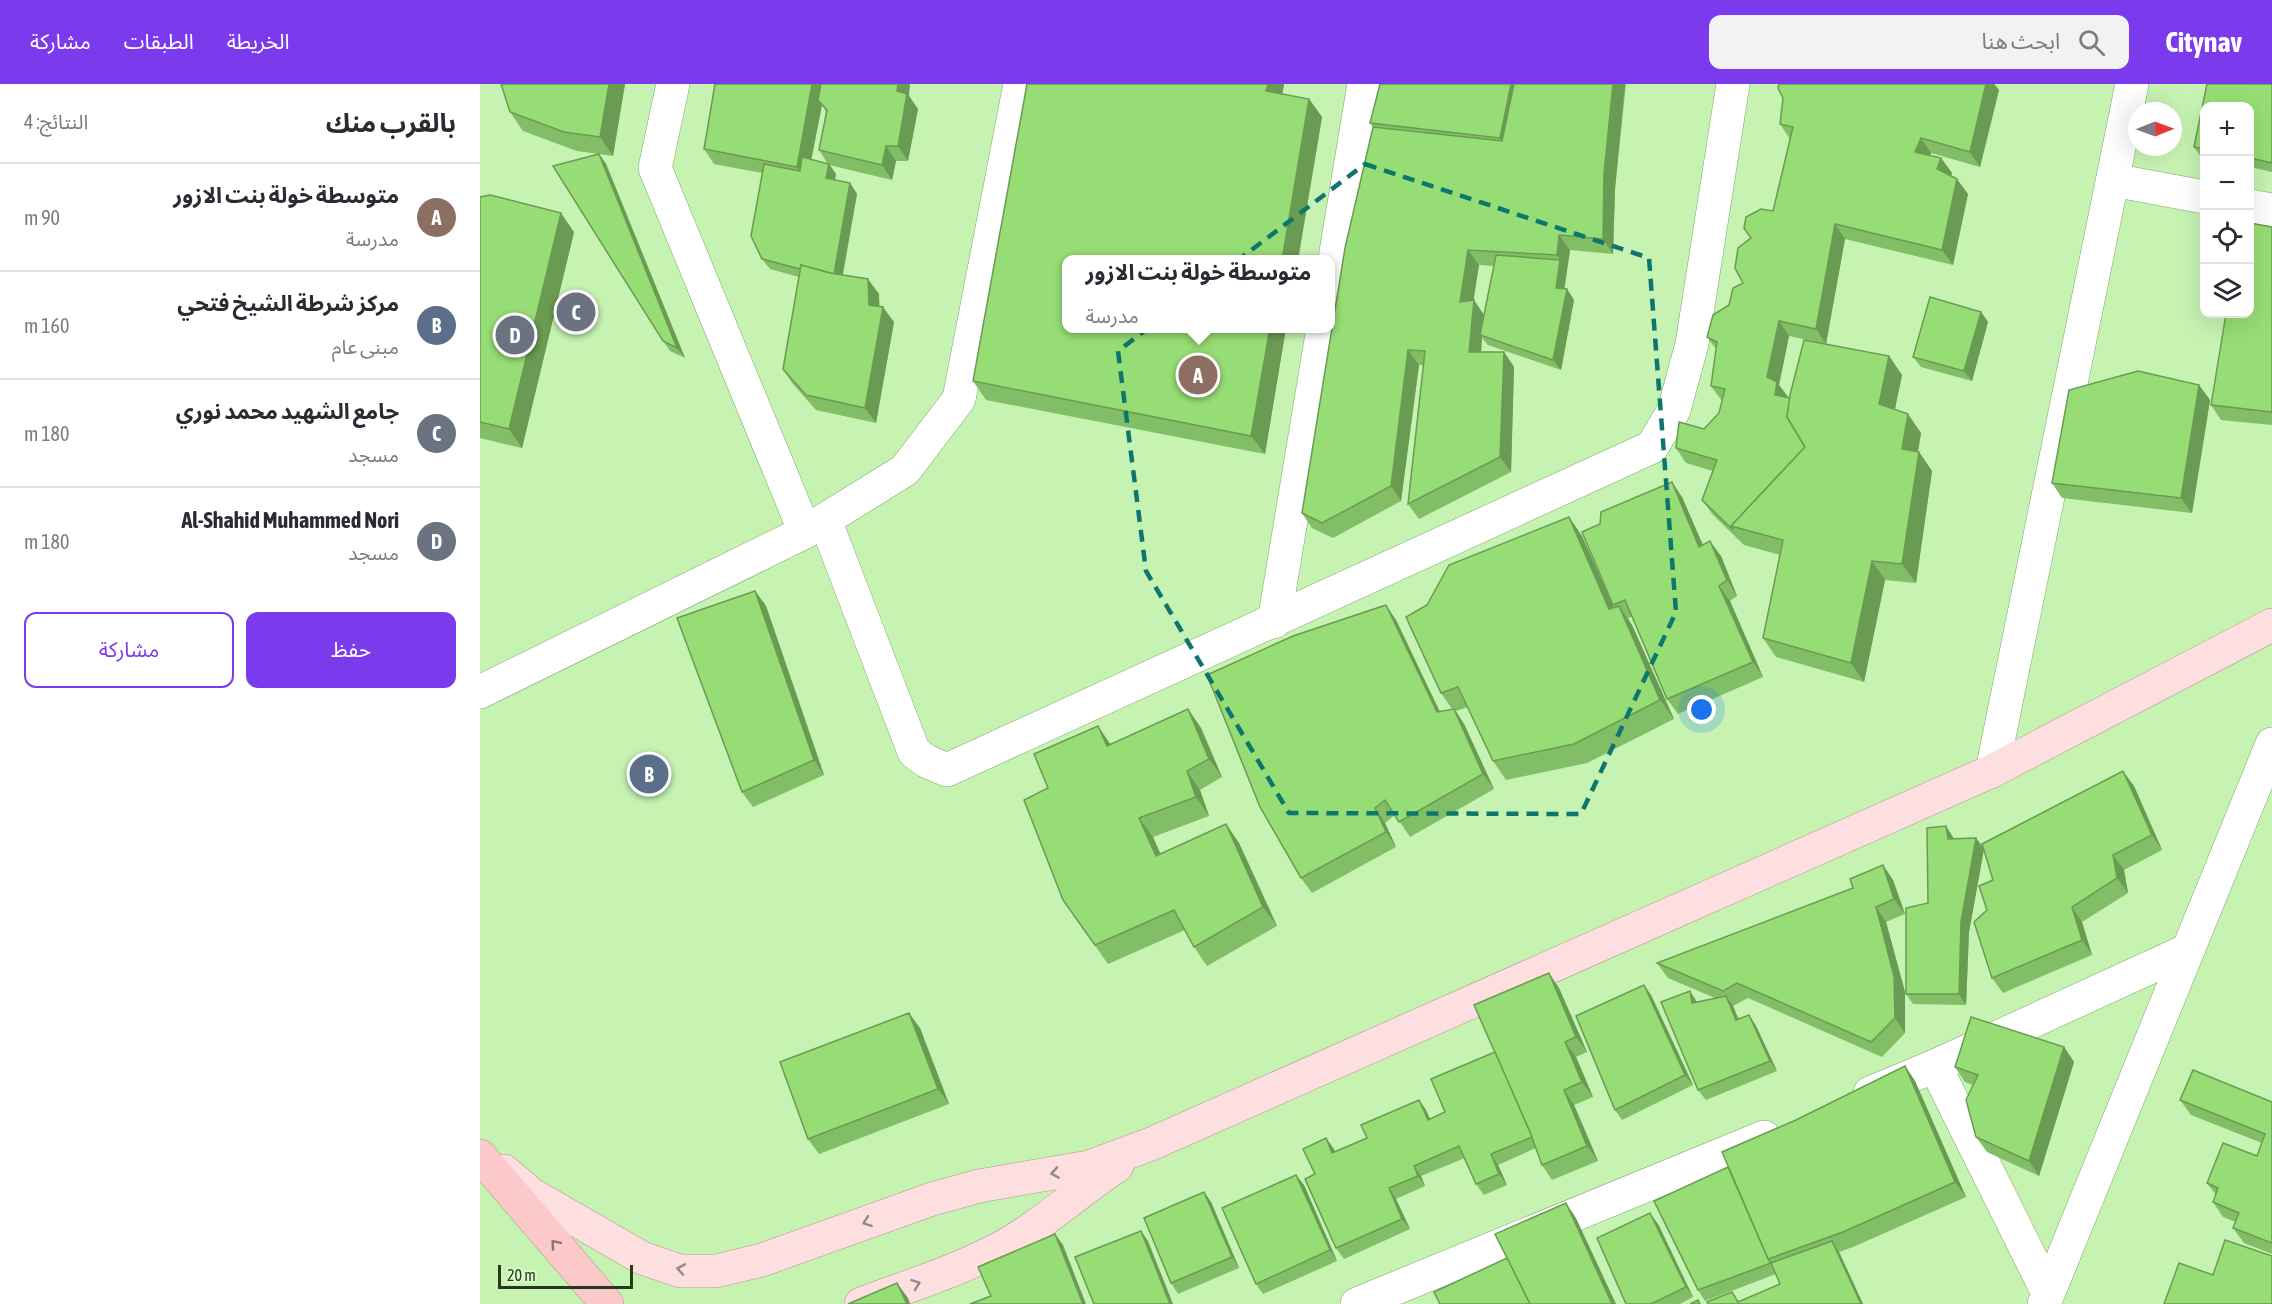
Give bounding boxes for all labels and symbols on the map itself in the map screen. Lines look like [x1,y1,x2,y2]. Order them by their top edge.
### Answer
north arrow [2128,102,2182,156]
pin: C [556,290,596,334]
pin: D [495,312,534,358]
pin: A [1178,352,1218,398]
your location [1687,695,1716,724]
pin: B [630,752,668,796]
one-way arrow [1051,1166,1060,1178]
one-way arrow [863,1215,873,1228]
one-way arrow [551,1240,562,1251]
scale bar [498,1262,633,1290]
one-way arrow [676,1264,685,1276]
one-way arrow [910,1278,921,1291]

